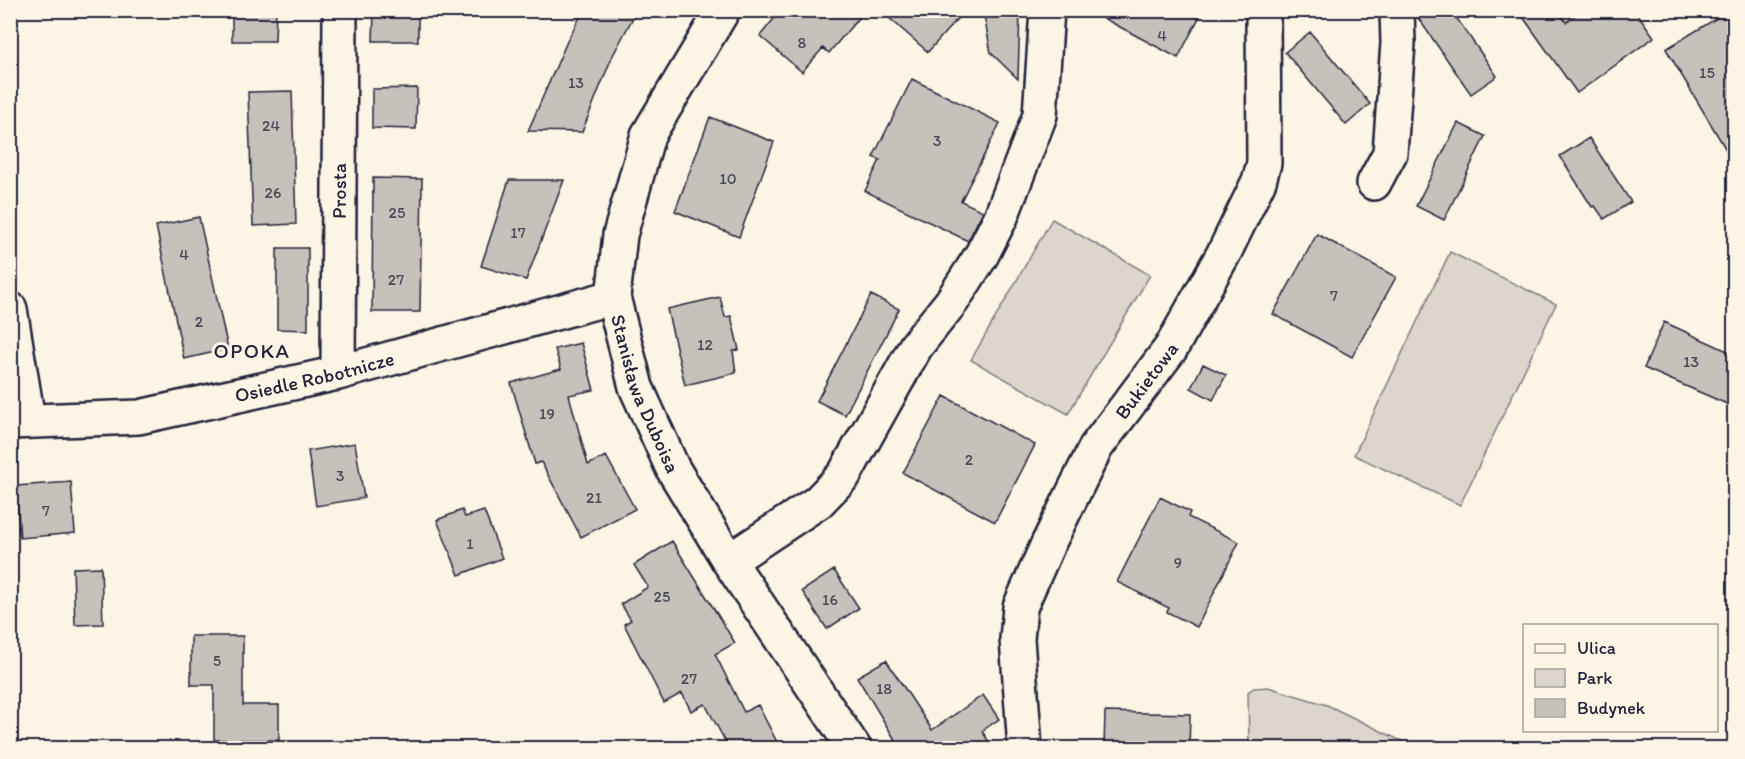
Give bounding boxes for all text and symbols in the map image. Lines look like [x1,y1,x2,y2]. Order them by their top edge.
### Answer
house number: 4 [1157,26,1167,45]
house number: 8 [798,33,807,52]
house number: 15 [1699,63,1715,82]
house number: 13 [568,73,584,92]
house number: 24 [262,116,280,135]
house number: 3 [933,131,942,150]
street label: Prosta [327,163,351,219]
house number: 10 [719,169,737,188]
house number: 26 [265,183,281,202]
house number: 25 [389,203,405,222]
house number: 17 [510,223,526,242]
house number: 4 [179,245,189,264]
house number: 27 [388,270,404,289]
house number: 7 [1330,286,1338,305]
house number: 2 [195,312,204,331]
street label: Stanisława Duboisa [606,312,685,477]
house number: 12 [697,335,714,354]
street label: Bukietowa [1110,337,1183,424]
district label: OPOKA [214,338,290,363]
street label: Osiedle Robotnicze [232,346,397,408]
house number: 13 [1683,352,1699,371]
house number: 19 [539,404,555,423]
house number: 2 [965,450,974,469]
house number: 3 [336,466,345,485]
house number: 21 [586,488,602,507]
house number: 7 [42,501,50,520]
house number: 1 [466,534,474,553]
house number: 9 [1174,553,1182,572]
house number: 25 [654,587,670,606]
house number: 16 [822,590,838,609]
legend [1523,624,1718,732]
text: Ulica [1577,637,1616,659]
house number: 5 [213,651,221,670]
text: Park [1577,667,1612,689]
house number: 27 [681,669,697,688]
house number: 18 [876,679,892,698]
text: Budynek [1577,697,1646,719]

